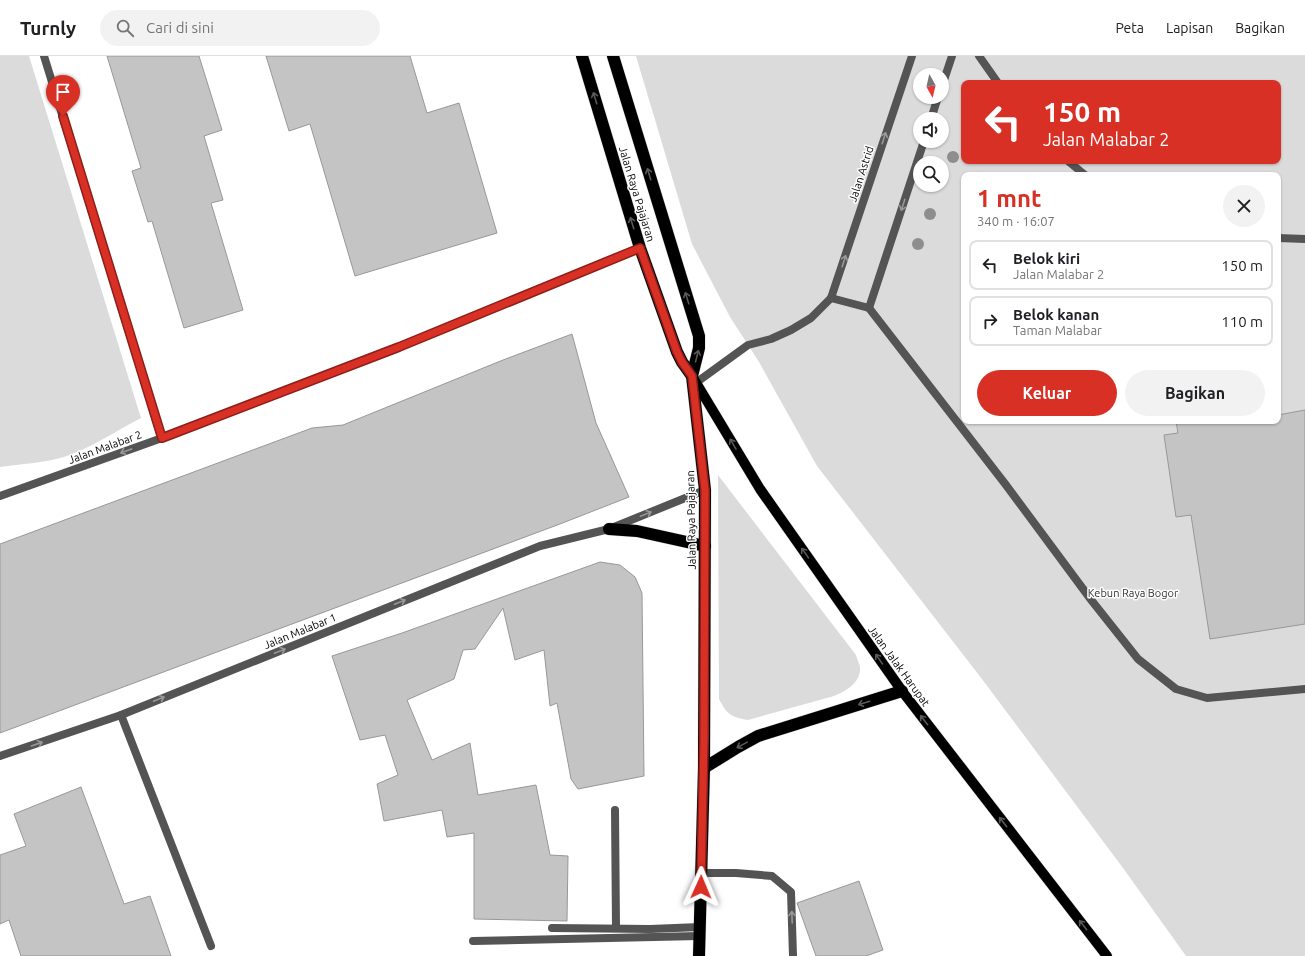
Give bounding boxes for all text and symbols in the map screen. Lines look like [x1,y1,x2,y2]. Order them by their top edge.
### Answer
search box [100,10,380,46]
text: Turnly [20,17,76,39]
icon: search [114,17,136,39]
text: Cari di sini [146,19,214,36]
text: Peta [1116,20,1144,36]
text: Lapisan [1166,20,1213,36]
text: Bagikan [1235,20,1285,36]
north arrow [913,68,949,104]
map controls [913,68,949,192]
pin [46,75,80,116]
icon: arrive [52,81,74,103]
one-way arrow [591,92,598,105]
icon: left [977,96,1029,148]
text: 150 m [1043,96,1121,127]
button: sound [913,112,949,148]
text: Jalan Malabar 2 [1043,129,1169,149]
one-way arrow [881,132,889,144]
street label: Jalan Raya Pajajaran [617,145,657,243]
street label: Jalan Astrid [846,145,876,203]
button: search [913,156,949,192]
one-way arrow [645,168,652,181]
text: 1 mnt [977,185,1041,212]
button: close [1223,185,1265,227]
one-way arrow [899,198,906,211]
text: 340 m · 16:07 [977,214,1055,228]
one-way arrow [628,216,635,229]
text: Belok kiri [1013,250,1080,267]
icon: left [979,254,1001,276]
one-way arrow [840,255,848,267]
text: 150 m [1221,257,1263,274]
text: Jalan Malabar 2 [1013,267,1104,281]
one-way arrow [683,292,690,305]
text: Belok kanan [1013,306,1099,323]
icon: right [979,310,1001,332]
text: 110 m [1221,313,1263,330]
text: Taman Malabar [1013,323,1102,337]
one-way arrow [694,350,702,363]
button: Keluar [977,370,1117,416]
button: Bagikan [1125,370,1265,416]
street label: Jalan Malabar 2 [67,428,143,466]
one-way arrow [729,438,737,450]
one-way arrow [120,448,132,456]
street label: Jalan Raya Pajajaran [684,470,698,570]
one-way arrow [639,510,651,518]
one-way arrow [801,547,809,558]
park label: Kebun Raya Bogor [1088,587,1179,599]
one-way arrow [394,598,406,606]
street label: Jalan Malabar 1 [262,611,338,651]
street label: Jalan Jalak Harupat [866,624,933,709]
one-way arrow [273,646,285,654]
one-way arrow [875,654,883,665]
one-way arrow [153,695,165,703]
one-way arrow [859,699,871,707]
one-way arrow [920,714,928,725]
one-way arrow [30,739,42,747]
one-way arrow [736,742,748,749]
one-way arrow [999,817,1008,828]
position arrow [680,866,722,908]
one-way arrow [788,911,796,924]
one-way arrow [1079,920,1087,931]

